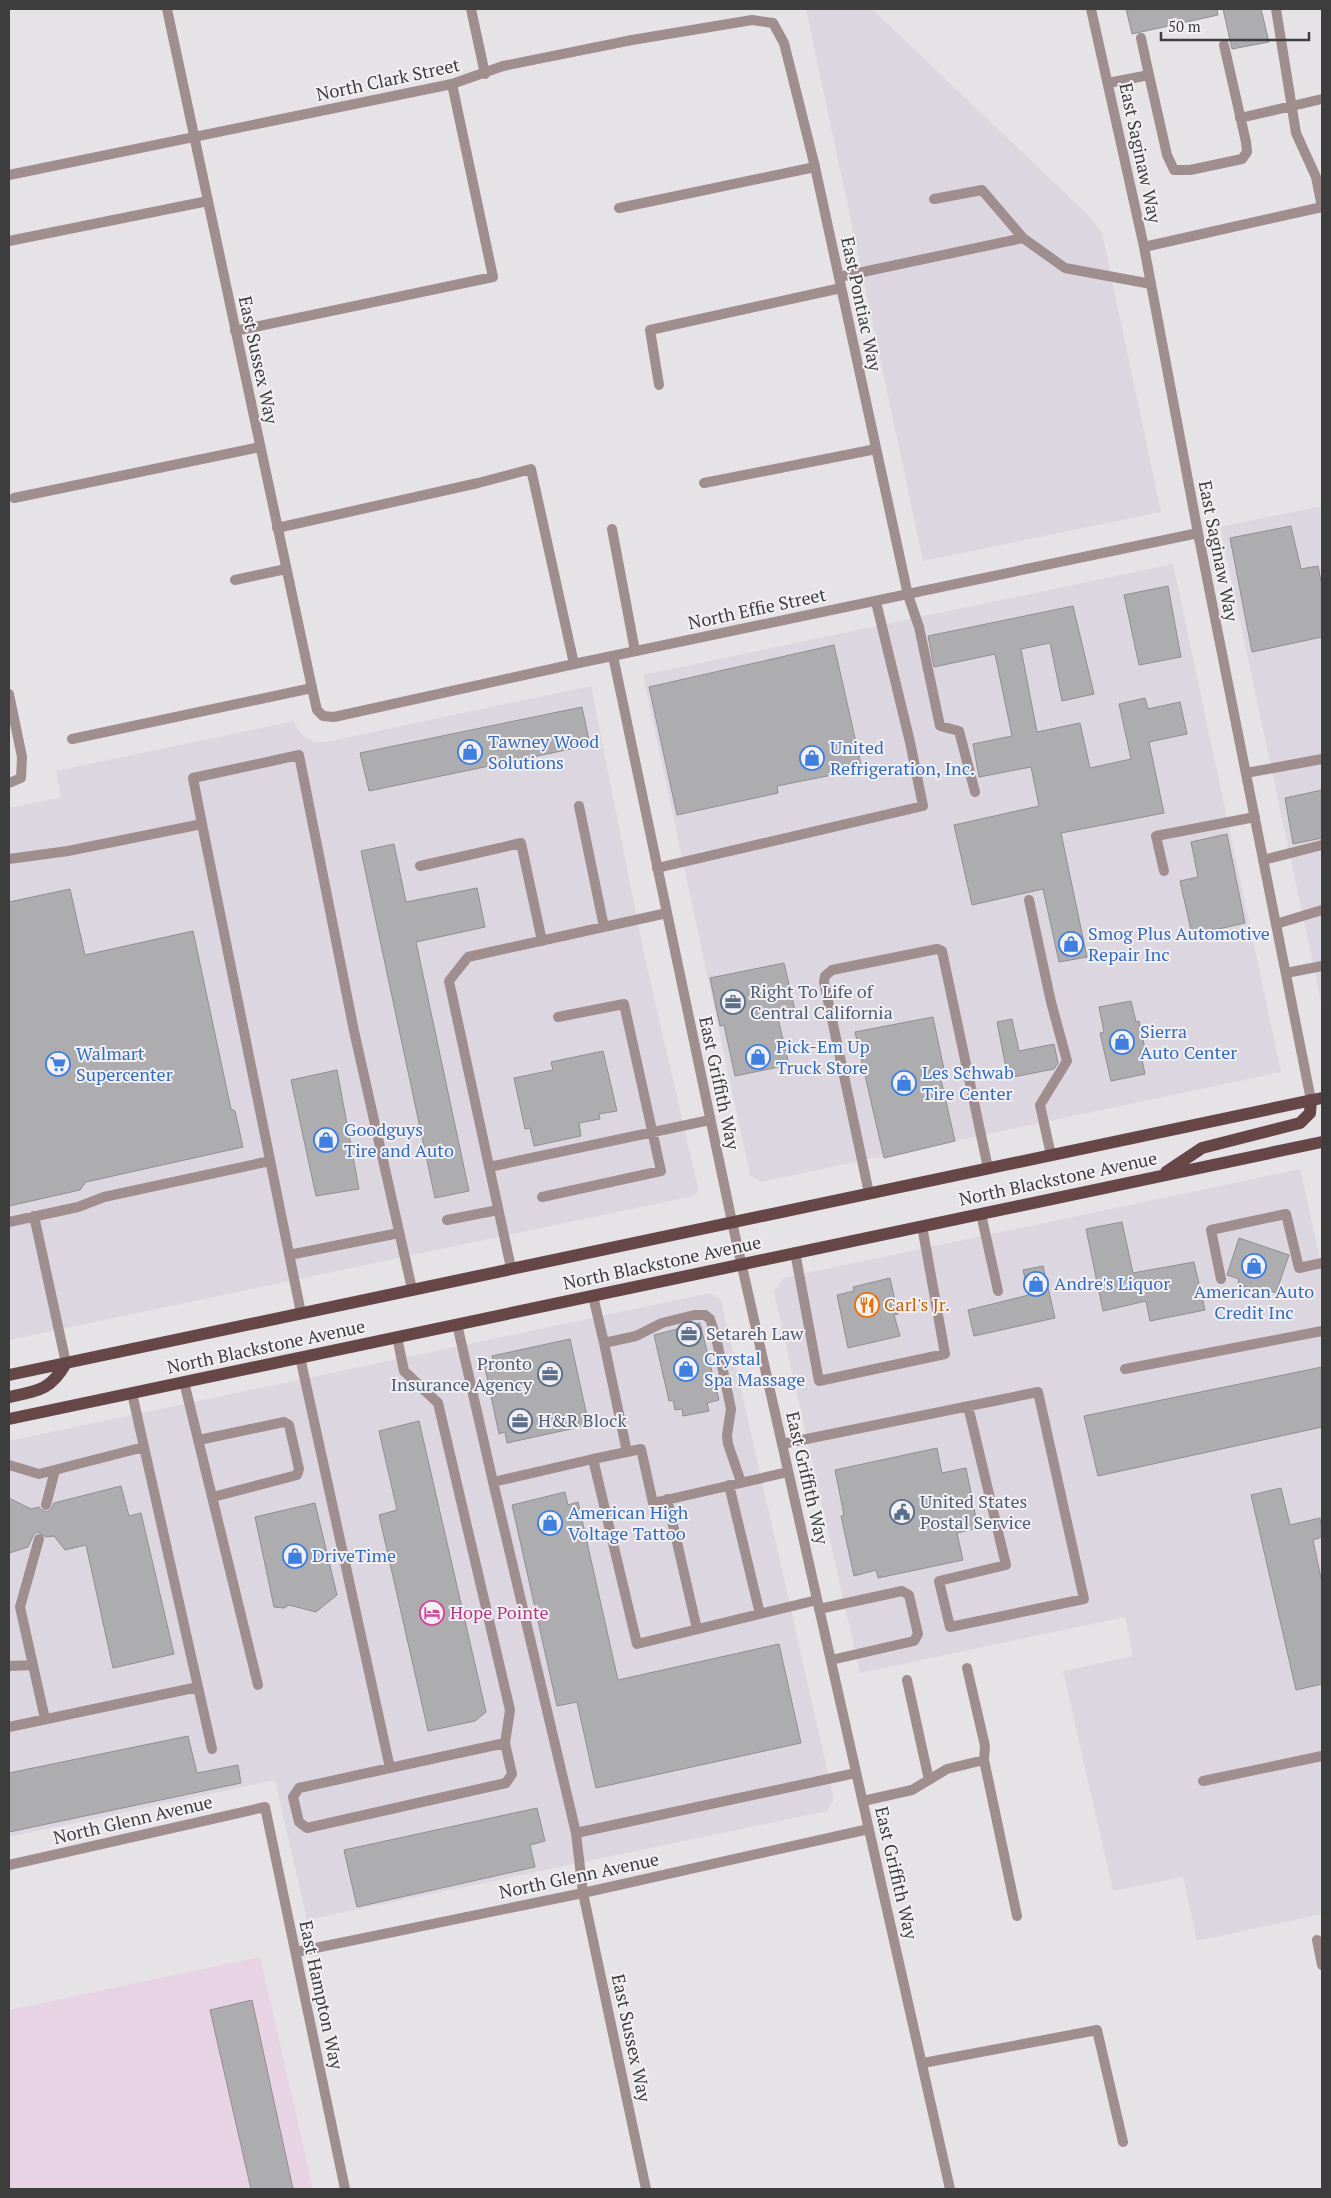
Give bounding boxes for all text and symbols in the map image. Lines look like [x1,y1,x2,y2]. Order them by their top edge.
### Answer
scale bar [1161,10,1308,42]
text: 50 m [1168,16,1201,36]
street label: North Clark Street [314,52,462,106]
street label: East Saginaw Way [1114,80,1168,226]
street label: East Pontiac Way [836,234,888,374]
street label: East Sussex Way [234,294,284,427]
street label: East Saginaw Way [1194,478,1245,624]
street label: North Effie Street [686,582,828,634]
place label: Tawney Wood Solutions [488,729,599,774]
place label: United Refrigeration, Inc. [830,735,975,780]
shop icon: Tawney Wood Solutions [457,739,483,765]
shop icon: United Refrigeration, Inc. [799,745,825,771]
place label: Smog Plus Automotive Repair Inc [1088,921,1270,966]
shop icon: Smog Plus Automotive Repair Inc [1058,931,1084,957]
place label: Right To Life of Central California [750,979,893,1024]
office icon: Right To Life of Central California [720,989,746,1015]
street label: East Griffith Way [694,1014,746,1152]
place label: Sierra Auto Center [1140,1019,1237,1064]
shop icon: Sierra Auto Center [1109,1029,1135,1055]
place label: Pick-Em Up Truck Store [776,1034,870,1079]
place label: Walmart Supercenter [76,1041,173,1086]
shop icon: Pick-Em Up Truck Store [745,1044,771,1070]
supermarket icon: Walmart Supercenter [45,1051,71,1077]
place label: Les Schwab Tire Center [922,1060,1014,1105]
shop icon: Les Schwab Tire Center [891,1070,917,1096]
place label: Goodguys Tire and Auto [344,1117,454,1162]
shop icon: Goodguys Tire and Auto [313,1127,339,1153]
street label: North Blackstone Avenue [956,1145,1159,1211]
street label: North Blackstone Avenue [560,1229,763,1295]
shop icon: American Auto Credit Inc [1241,1253,1267,1279]
shop icon: Andre's Liquor [1023,1271,1049,1297]
place label: Andre's Liquor [1054,1271,1170,1295]
place label: American Auto Credit Inc [1194,1279,1314,1324]
restaurant icon: Carl's Jr. [854,1292,880,1318]
place label: Carl's Jr. [884,1292,950,1316]
street label: North Blackstone Avenue [164,1313,367,1379]
office icon: Setareh Law [676,1321,702,1347]
place label: Setareh Law [706,1321,804,1345]
place label: Crystal Spa Massage [704,1346,805,1391]
place label: Pronto Insurance Agency [391,1351,533,1396]
shop icon: Crystal Spa Massage [673,1356,699,1382]
office icon: Pronto Insurance Agency [537,1361,563,1387]
office icon: H&R Block [507,1408,533,1434]
place label: H&R Block [538,1408,627,1432]
street label: East Griffith Way [781,1409,835,1547]
place label: United States Postal Service [920,1489,1031,1534]
public building icon: United States Postal Service [889,1499,915,1525]
place label: American High Voltage Tattoo [568,1500,689,1545]
shop icon: American High Voltage Tattoo [537,1510,563,1536]
shop icon: DriveTime [282,1543,308,1569]
place label: DriveTime [312,1543,396,1567]
hotel icon: Hope Pointe [419,1600,445,1626]
place label: Hope Pointe [450,1600,549,1624]
street label: North Glenn Avenue [51,1789,215,1849]
street label: East Griffith Way [870,1804,924,1942]
street label: North Glenn Avenue [497,1846,661,1904]
street label: East Hampton Way [294,1918,350,2072]
street label: East Sussex Way [607,1972,657,2105]

